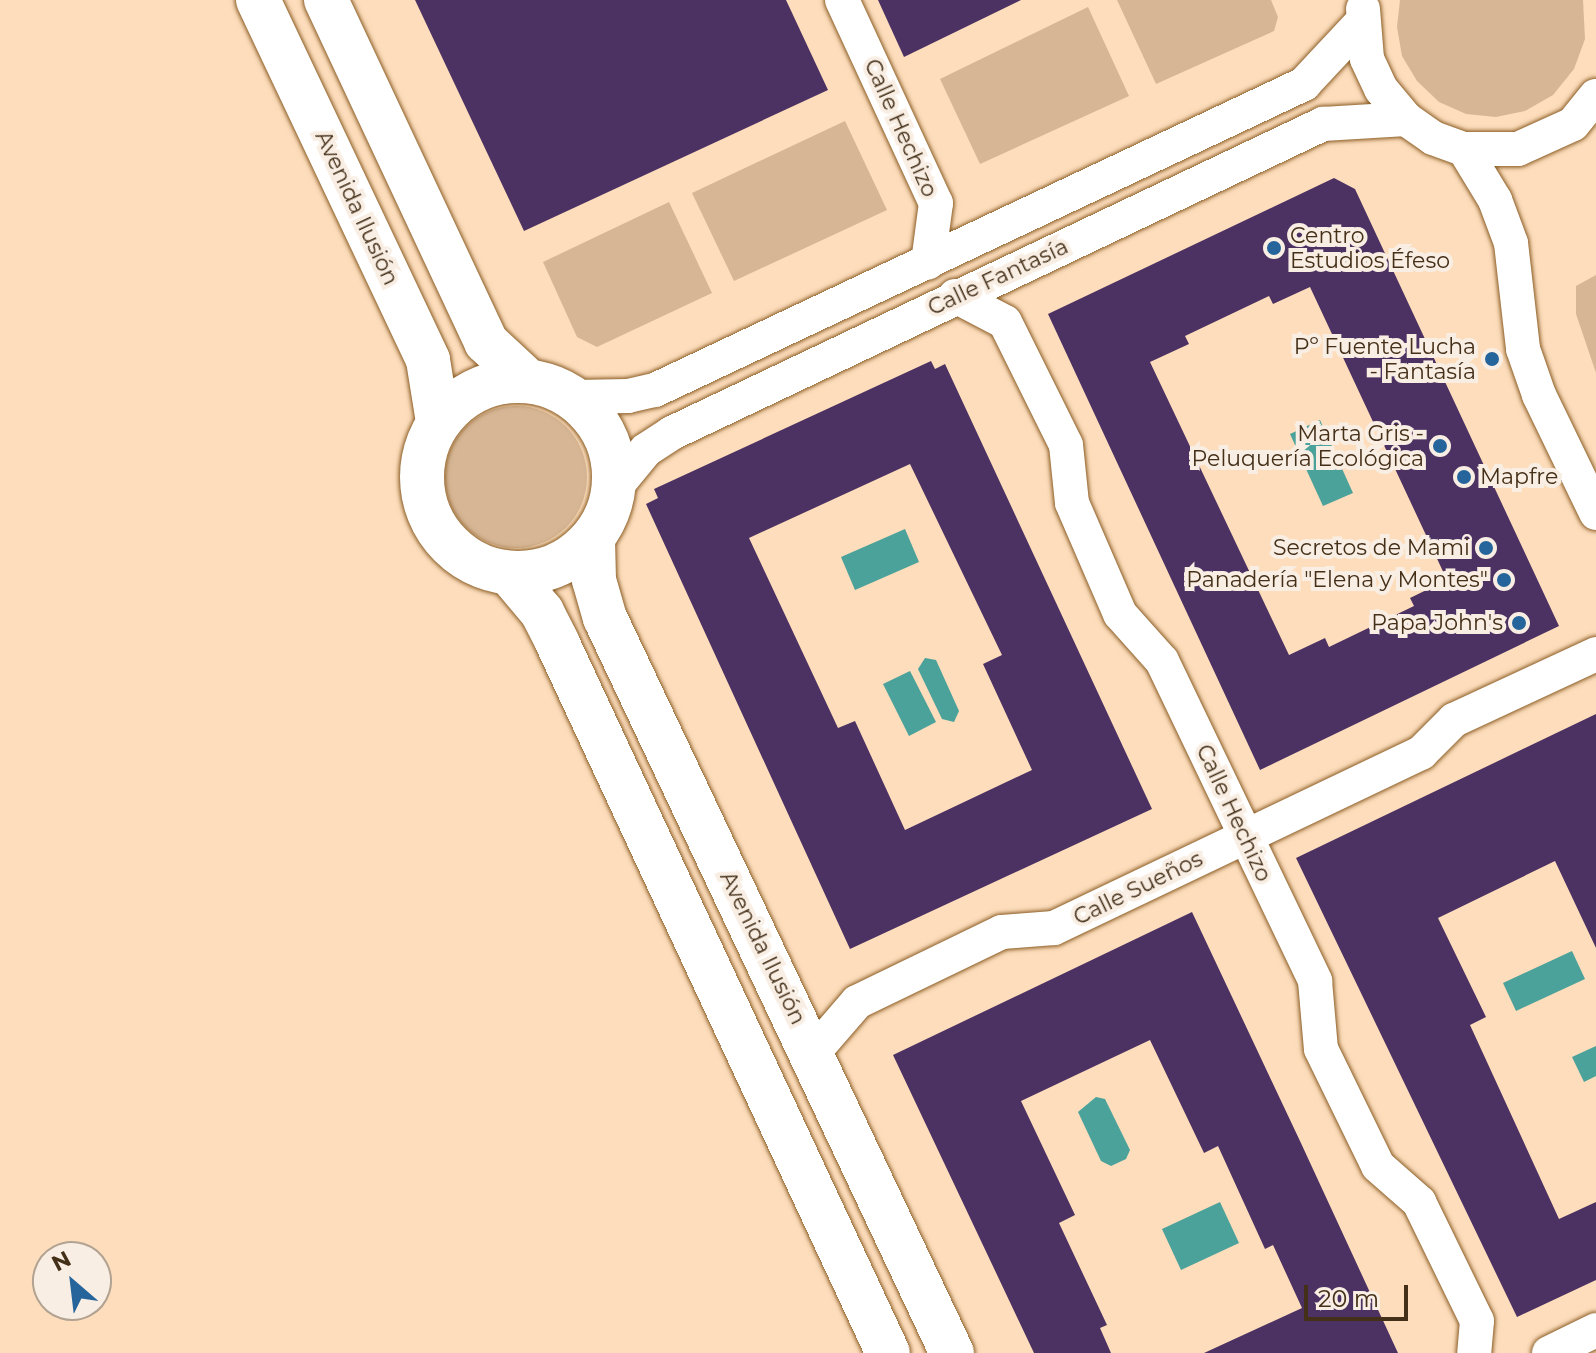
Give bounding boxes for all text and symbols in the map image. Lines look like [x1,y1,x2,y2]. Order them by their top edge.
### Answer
street label: Calle Hechizo [859,55,943,201]
street label: Avenida Ilusión [310,127,404,289]
place label: Centro Estudios Éfeso [1290,222,1450,274]
street label: Calle Fantasía [924,233,1072,321]
marker: Centro Estudios Éfeso [1265,239,1283,257]
place label: Pº Fuente Lucha - Fantasía [1294,333,1476,384]
marker: Pº Fuente Lucha - Fantasía [1483,350,1501,368]
place label: Marta Gris - Peluquería Ecológica [1192,420,1424,472]
marker: Marta Gris - Peluquería Ecológica [1431,437,1449,455]
place label: Mapfre [1480,464,1558,490]
marker: Mapfre [1455,468,1473,486]
place label: Secretos de Mami [1273,535,1470,561]
marker: Secretos de Mami [1477,539,1495,557]
place label: Panadería "Elena y Montes" [1186,567,1488,593]
marker: Panadería "Elena y Montes" [1495,571,1513,589]
place label: Papa John's [1371,610,1503,636]
marker: Papa John's [1510,614,1528,632]
street label: Calle Hechizo [1191,740,1277,886]
street label: Calle Sueños [1069,845,1207,931]
street label: Avenida Ilusión [714,867,812,1029]
north arrow [32,1241,112,1321]
text: N [47,1245,76,1277]
scale bar [1308,1269,1412,1319]
text: 20 m [1318,1284,1379,1313]

